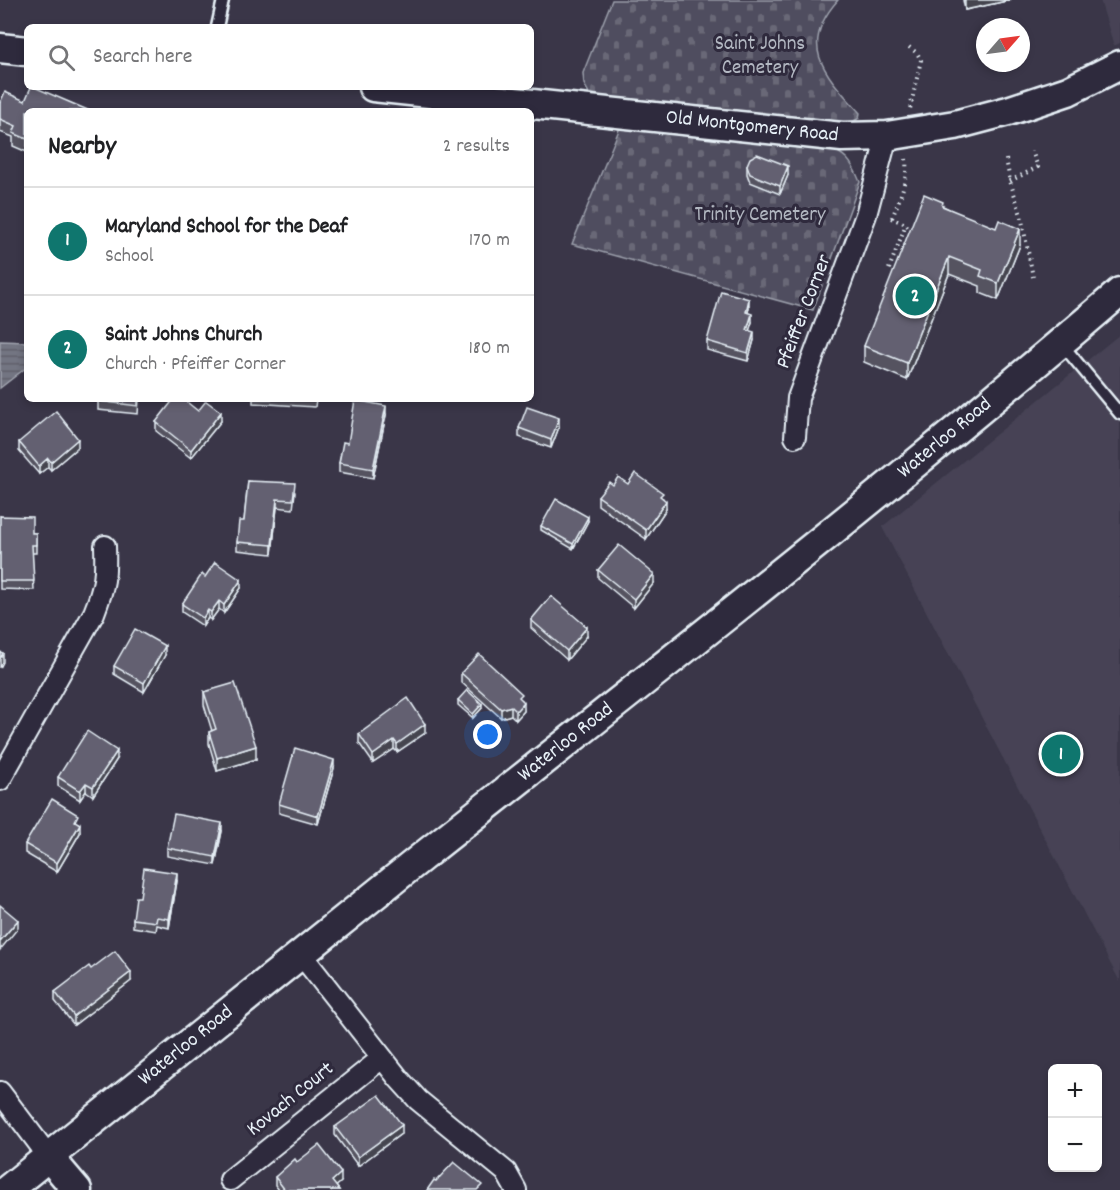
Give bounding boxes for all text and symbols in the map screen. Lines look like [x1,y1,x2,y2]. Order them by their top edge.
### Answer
north arrow [976,18,1030,72]
search box [24,24,534,90]
park label: Saint Johns Cemetery [715,30,805,84]
icon: search [45,41,78,74]
text: Search here [93,42,192,73]
street label: Old Montgomery Road [664,103,840,152]
text: Nearby [48,129,116,166]
text: 2 results [443,133,510,161]
park label: Trinity Cemetery [694,201,826,231]
text: Maryland School for the Deaf [105,212,348,243]
text: 1 [65,227,70,255]
text: 170 m [469,227,510,255]
text: School [105,243,154,271]
street label: Pfeiffer Corner [769,250,841,374]
pin: 2 [896,274,934,318]
text: Saint Johns Church [105,320,262,351]
text: 2 [63,335,72,363]
text: 180 m [468,335,510,363]
text: Church · Pfeiffer Corner [105,351,286,379]
street label: Waterloo Road [892,391,999,487]
street label: Waterloo Road [512,696,621,790]
your location [473,720,502,749]
pin: 1 [1042,732,1080,777]
street label: Waterloo Road [132,998,240,1094]
street label: Kovach Court [241,1055,341,1145]
map controls [1048,1064,1102,1172]
button: + [1048,1064,1102,1118]
button: − [1048,1118,1102,1172]

